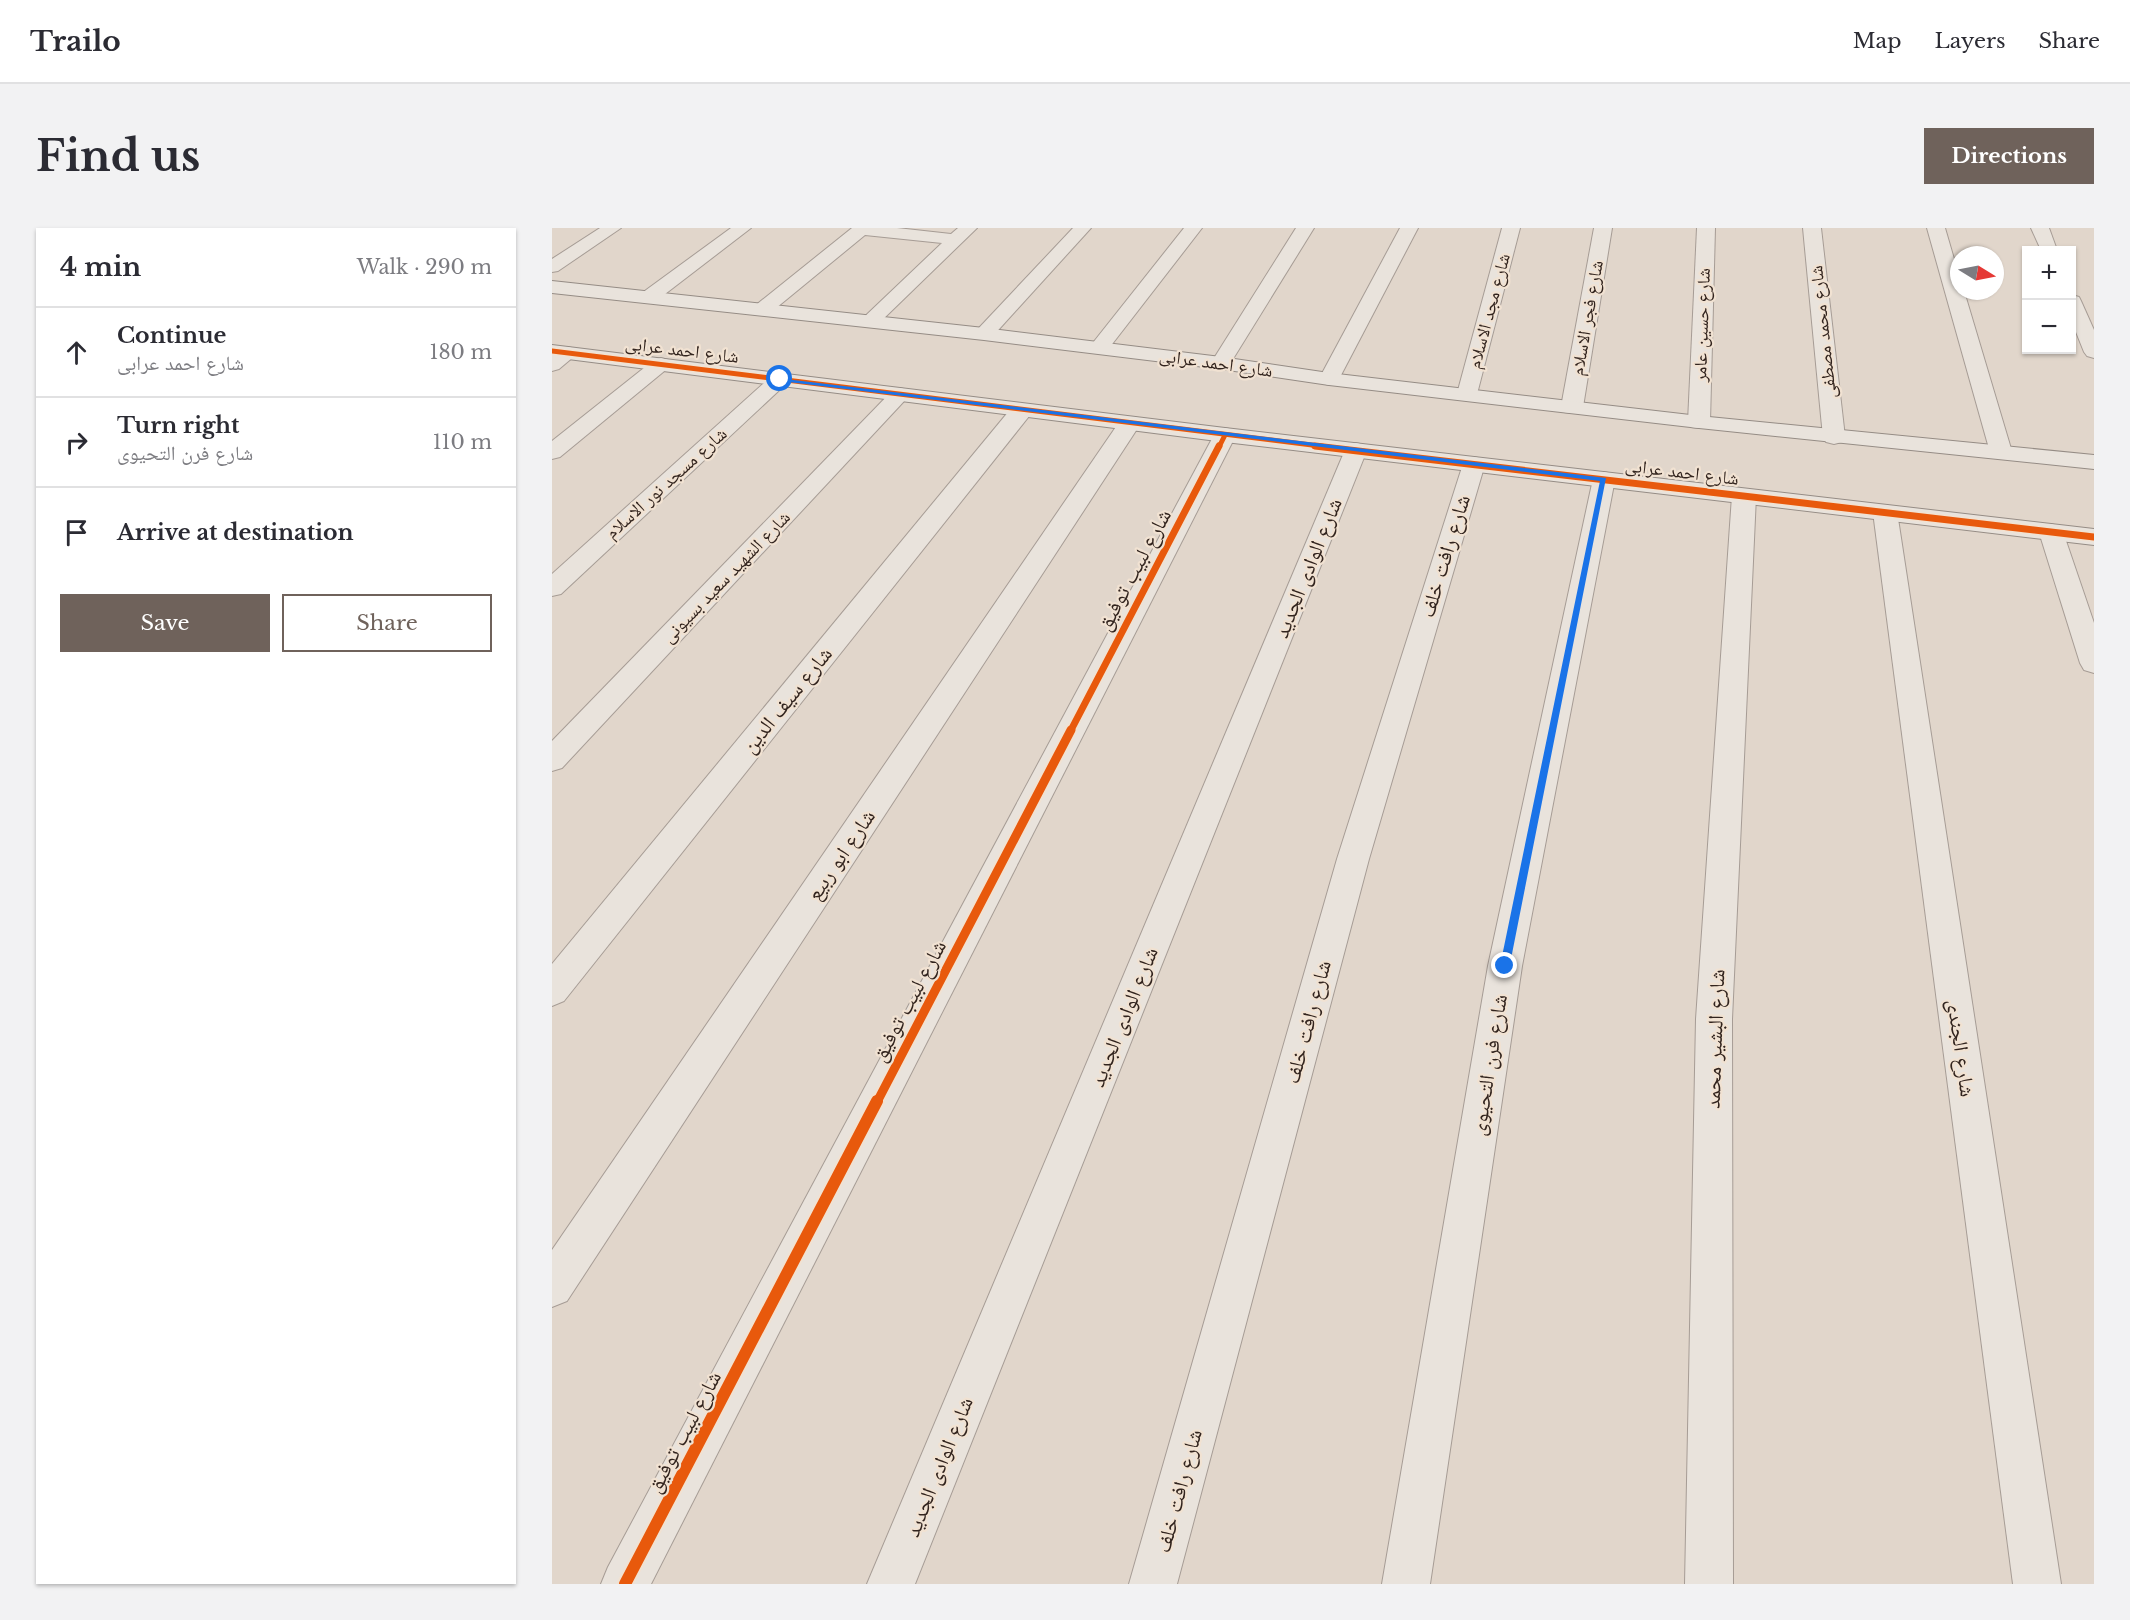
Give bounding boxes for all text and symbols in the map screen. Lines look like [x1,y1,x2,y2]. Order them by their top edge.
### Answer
text: Trailo [30,24,121,59]
text: Map [1853,28,1902,54]
text: Layers [1935,28,2006,54]
text: Share [2039,28,2100,54]
button: Directions [1924,128,2094,184]
text: Find us [36,130,200,182]
north arrow [1950,246,2004,300]
map controls [2022,246,2076,354]
button: + [2022,246,2076,300]
text: 4 min [60,251,141,283]
street label: شارع مجد الاسلام [1463,251,1516,371]
text: Walk · 290 m [357,255,492,279]
street label: شارع فجر الاسلام [1566,259,1609,378]
street label: شارع محمد مصطفى [1805,264,1841,400]
street label: شارع حسين عامر [1689,268,1715,383]
button: − [2022,300,2076,354]
text: Continue [117,322,226,349]
street label: شارع احمد عرابى [624,332,740,368]
icon: ahead [60,336,93,369]
text: 180 m [429,340,492,364]
street label: شارع احمد عرابى [1158,344,1274,382]
text: شارع احمد عرابى [117,351,244,375]
route start [766,365,792,391]
text: Turn right [117,412,239,439]
street label: شارع مسجد نور الاسلام [601,423,732,544]
icon: right [60,426,93,459]
text: 110 m [433,430,492,454]
text: شارع فرن التحيوى [117,441,253,465]
street label: شارع احمد عرابى [1624,454,1740,490]
street label: شارع رافت خلف [1414,492,1476,620]
street label: شارع الوادى الجديد [1268,494,1348,642]
street label: شارع لبيب توفيق [1091,505,1177,635]
street label: شارع الشهيد سعيد بسيونى [657,506,795,648]
icon: arrive [60,516,93,549]
text: Arrive at destination [117,519,354,546]
button: Save [60,594,270,652]
button: Share [282,594,492,652]
street label: شارع سيف الدين [736,642,838,758]
street label: شارع ابو ربيع [801,805,881,905]
street label: شارع لبيب توفيق [866,936,952,1066]
street label: شارع الوادى الجديد [1084,943,1164,1091]
route end [1491,952,1517,978]
street label: شارع رافت خلف [1279,957,1337,1087]
street label: شارع البشير محمد [1700,969,1730,1109]
street label: شارع فرن التحيوى [1465,992,1513,1138]
street label: شارع الجندى [1941,997,1981,1099]
street label: شارع لبيب توفيق [641,1367,727,1497]
street label: شارع الوادى الجديد [899,1393,979,1541]
street label: شارع رافت خلف [1150,1426,1208,1556]

